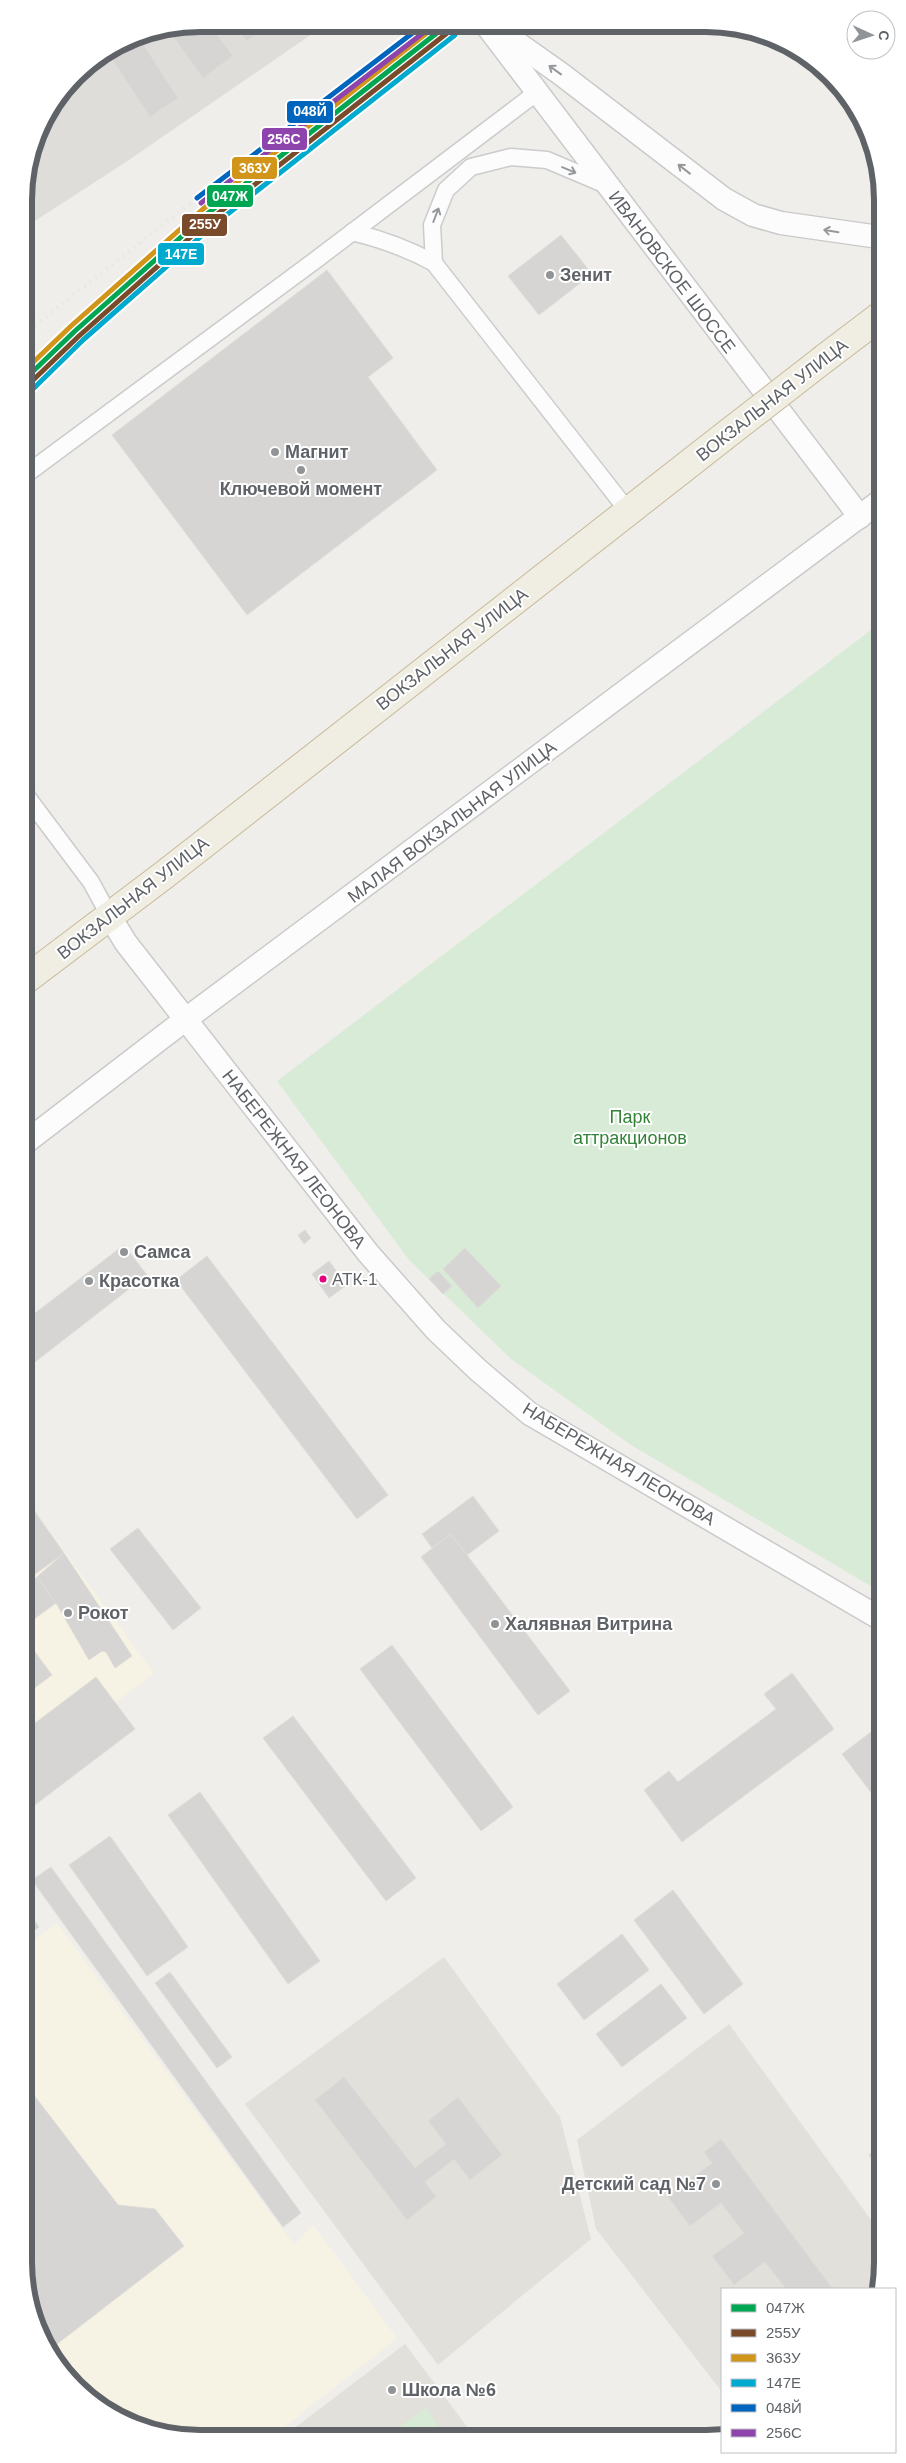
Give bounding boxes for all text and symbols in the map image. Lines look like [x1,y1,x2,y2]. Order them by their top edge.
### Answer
north arrow [846,10,896,60]
text: С [876,30,892,41]
one-way arrow [548,65,562,75]
line badge: 048Й [286,100,334,124]
text: 048Й [293,102,327,119]
line badge: 256С [261,127,308,151]
text: 256С [267,131,301,147]
line badge: 363У [231,156,278,180]
text: 363У [239,160,271,176]
one-way arrow [678,163,691,174]
one-way arrow [561,165,576,175]
line badge: 047Ж [206,184,254,208]
street label: ИВАНОВСКОЕ ШОССЕ [605,187,739,357]
text: 047Ж [212,188,248,204]
one-way arrow [432,207,441,223]
line badge: 255У [181,213,228,237]
text: 255У [189,216,221,232]
one-way arrow [823,226,839,236]
line badge: 147Е [157,242,205,266]
text: 147Е [165,246,197,262]
place label: Зенит [560,265,612,285]
marker: Зенит [544,269,556,281]
street label: ВОКЗАЛЬНАЯ УЛИЦА [692,335,852,465]
place label: Магнит [285,442,349,462]
marker: Магнит [269,446,281,458]
marker: Ключевой момент [295,464,307,476]
place label: Ключевой момент [220,479,382,499]
street label: ВОКЗАЛЬНАЯ УЛИЦА [372,584,532,714]
street label: МАЛАЯ ВОКЗАЛЬНАЯ УЛИЦА [344,737,560,907]
street label: ВОКЗАЛЬНАЯ УЛИЦА [53,833,213,963]
street label: НАБЕРЕЖНАЯ ЛЕОНОВА [218,1066,370,1252]
park label: Парк аттракционов [573,1107,687,1148]
place label: Самса [134,1242,192,1262]
marker: Самса [118,1246,130,1258]
place label: АТК-1 [332,1270,377,1289]
place label: Красотка [99,1271,180,1291]
marker: АТК-1 [318,1274,328,1284]
marker: Красотка [83,1275,95,1287]
street label: НАБЕРЕЖНАЯ ЛЕОНОВА [519,1399,719,1529]
place label: Рокот [78,1603,129,1623]
marker: Рокот [62,1607,74,1619]
place label: Халявная Витрина [505,1614,673,1634]
marker: Халявная Витрина [489,1618,501,1630]
place label: Детский сад №7 [562,2174,706,2194]
marker: Детский сад №7 [710,2178,722,2190]
legend [721,2288,896,2453]
text: 047Ж [766,2299,805,2316]
text: 255У [766,2324,801,2341]
text: 363У [766,2349,801,2366]
text: 147Е [766,2374,801,2391]
place label: Школа №6 [402,2380,496,2400]
marker: Школа №6 [386,2384,398,2396]
text: 048Й [766,2399,802,2416]
text: 256С [766,2424,802,2441]

